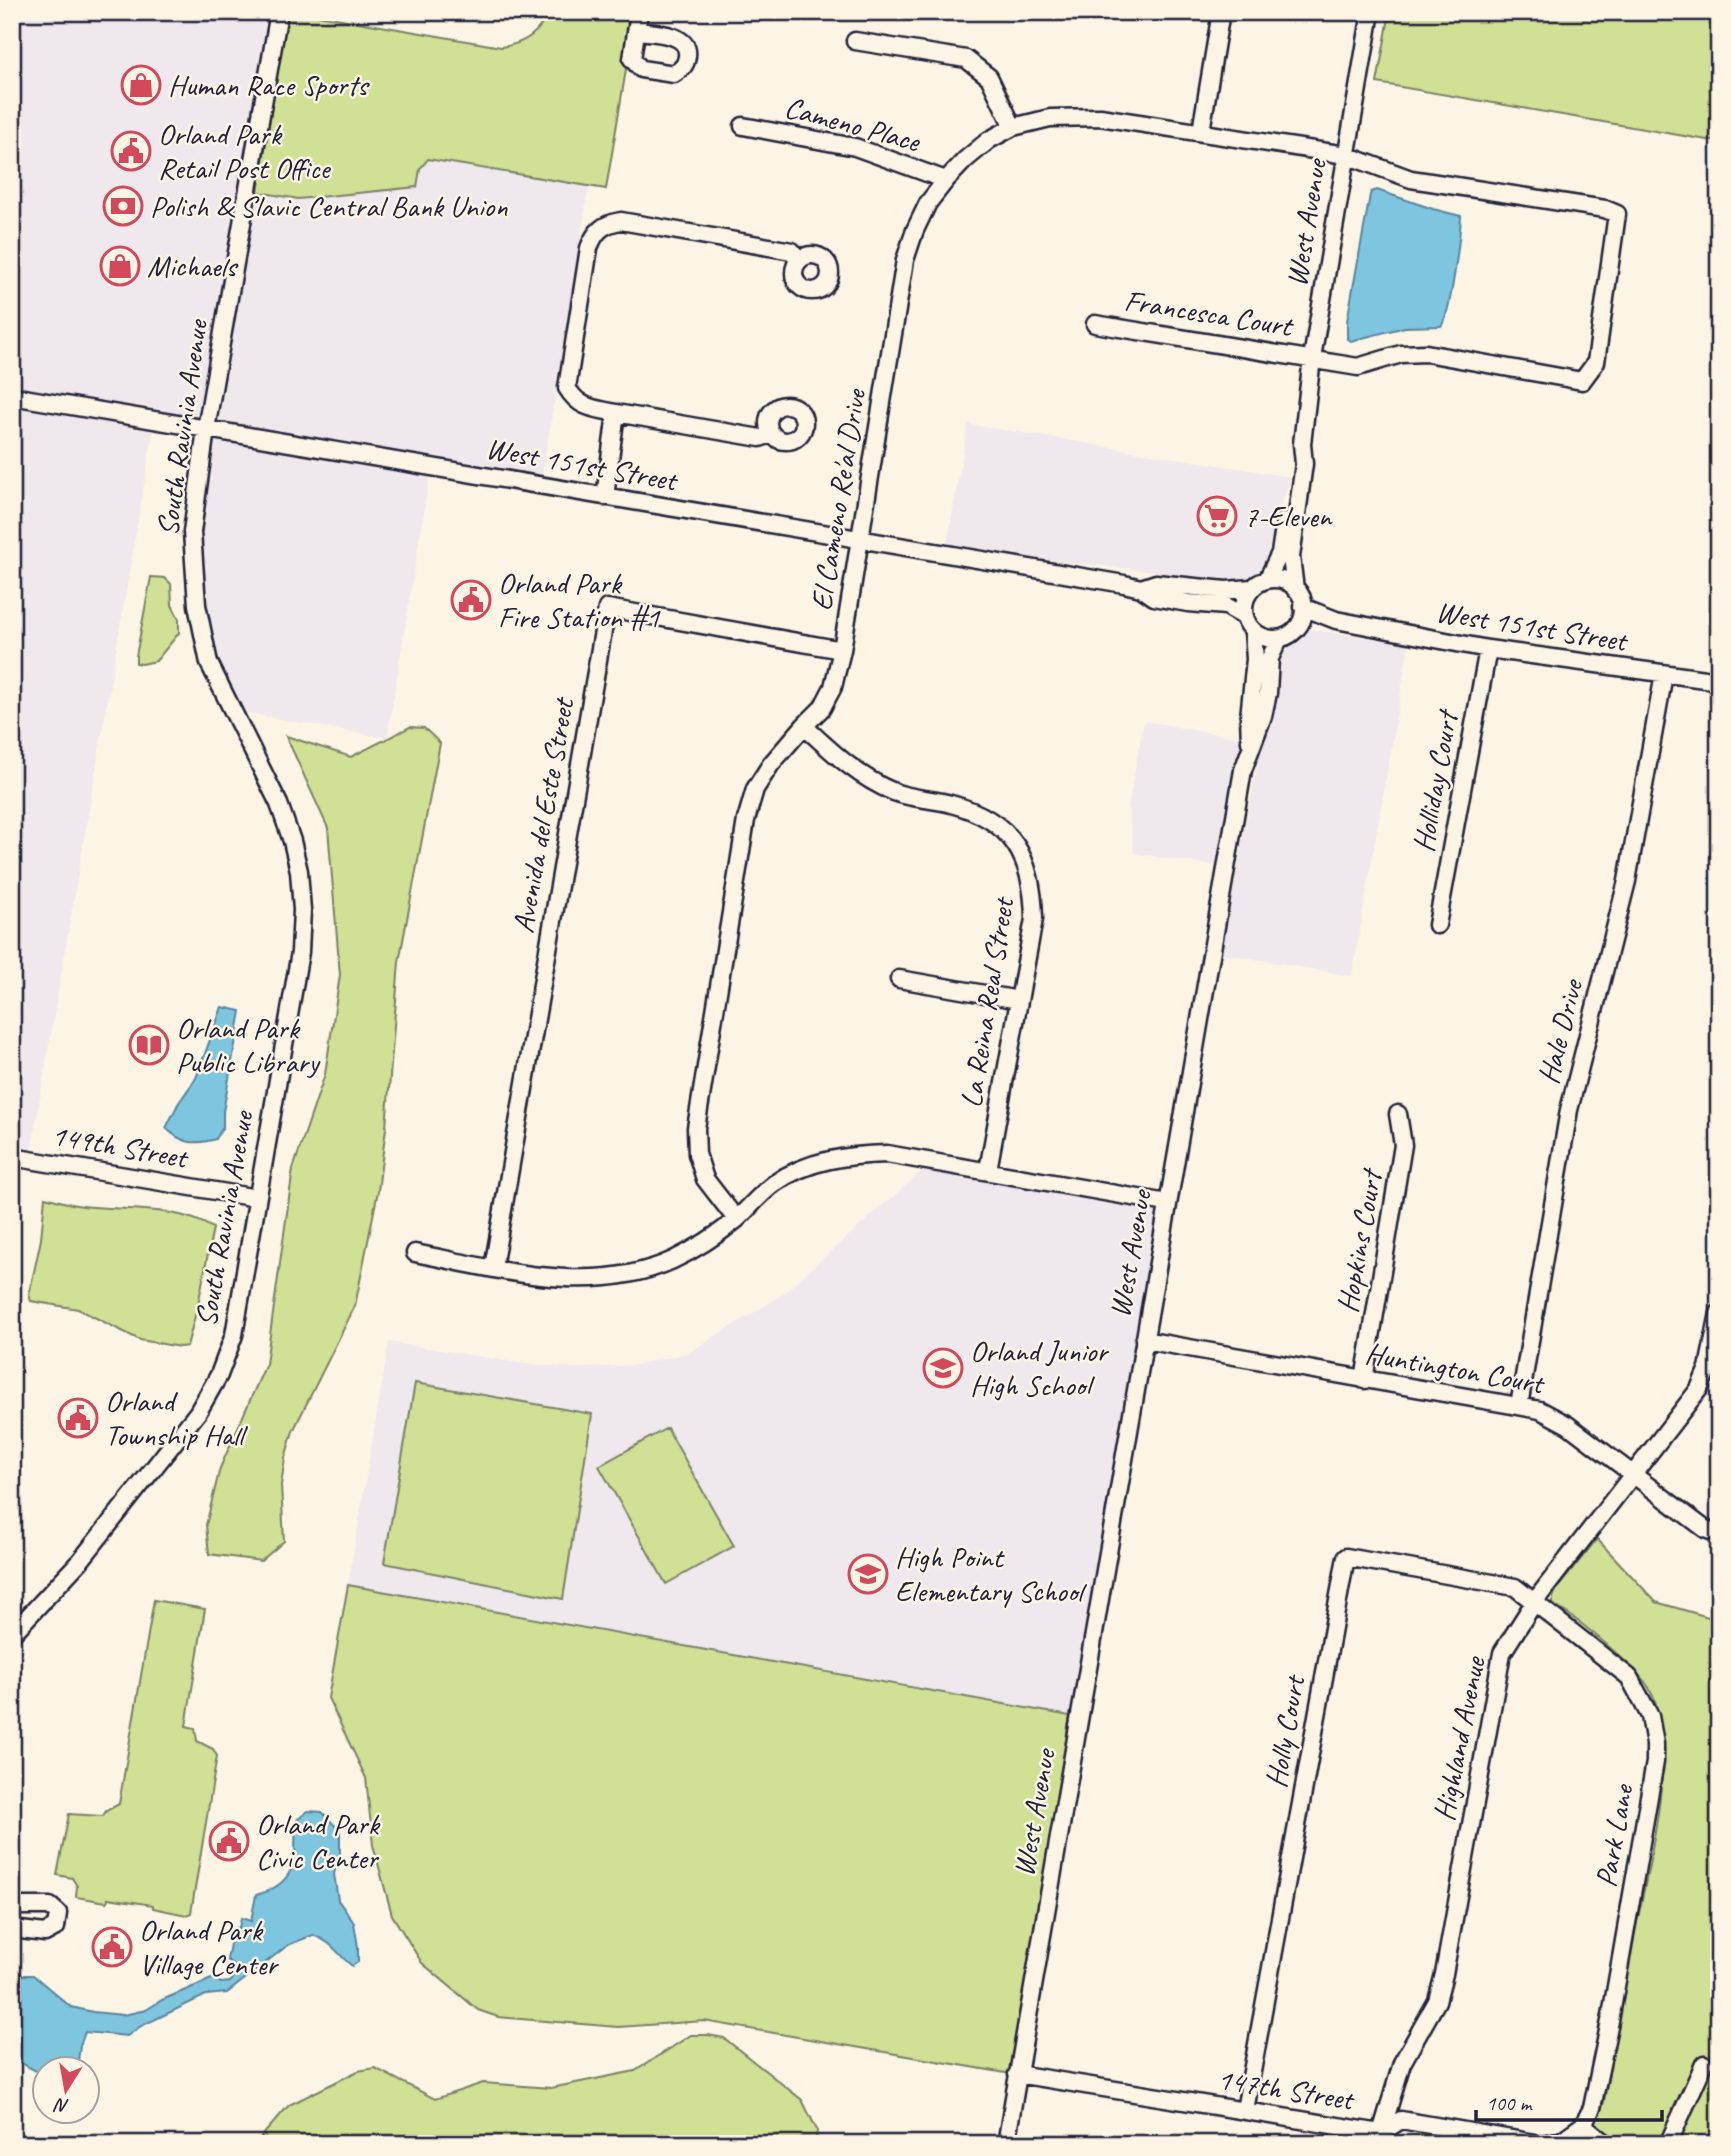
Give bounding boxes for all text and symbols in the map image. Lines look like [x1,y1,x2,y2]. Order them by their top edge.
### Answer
shop icon: Human Race Sports [120,64,162,106]
place label: Human Race Sports [168,66,370,104]
street label: Cameno Place [781,88,926,161]
place label: Orland Park Retail Post Office [158,115,332,187]
public building icon: Orland Park Retail Post Office [110,130,152,172]
street label: West Avenue [1277,155,1335,289]
bank icon: Polish & Slavic Central Bank Union [102,185,144,227]
place label: Polish & Slavic Central Bank Union [150,187,508,225]
shop icon: Michaels [99,245,141,287]
place label: Michaels [147,247,239,285]
street label: Francesca Court [1122,281,1297,345]
street label: South Ravinia Avenue [148,316,216,538]
street label: El Cameno Re'al Drive [802,385,875,613]
street label: West 151st Street [483,429,682,500]
supermarket icon: 7-Eleven [1196,495,1238,537]
place label: 7-Eleven [1244,497,1333,535]
place label: Orland Park Fire Station #1 [498,564,661,636]
public building icon: Orland Park Fire Station #1 [450,579,492,621]
street label: West 151st Street [1433,592,1632,660]
street label: Avenida del Este Street [504,693,583,936]
street label: Holliday Court [1404,705,1467,855]
street label: La Reina Real Street [952,893,1023,1110]
street label: Hale Drive [1529,974,1592,1088]
place label: Orland Park Public Library [176,1009,321,1081]
library icon: Orland Park Public Library [128,1024,170,1066]
street label: South Ravinia Avenue [186,1106,262,1329]
street label: 149th Street [49,1115,192,1177]
street label: Hopkins Court [1328,1164,1391,1316]
street label: West Avenue [1100,1185,1160,1320]
place label: Orland Junior High School [970,1332,1109,1404]
street label: Huntington Court [1363,1334,1548,1403]
school or university icon: Orland Junior High School [922,1347,964,1389]
place label: Orland Township Hall [105,1382,248,1454]
public building icon: Orland Township Hall [57,1397,99,1439]
place label: High Point Elementary School [895,1538,1087,1610]
school or university icon: High Point Elementary School [847,1553,889,1595]
street label: Highland Avenue [1425,1652,1494,1824]
street label: Holly Court [1257,1671,1314,1790]
street label: West Avenue [1004,1744,1064,1879]
street label: Park Lane [1586,1780,1642,1890]
place label: Orland Park Civic Center [256,1805,381,1877]
public building icon: Orland Park Civic Center [208,1820,250,1862]
place label: Orland Park Village Center [139,1911,279,1983]
public building icon: Orland Park Village Center [91,1926,133,1968]
north arrow [32,2054,102,2124]
street label: 147th Street [1215,2060,1358,2119]
scale bar [1476,2079,1661,2123]
text: 100 m [1486,2090,1533,2116]
text: N [52,2092,71,2119]

